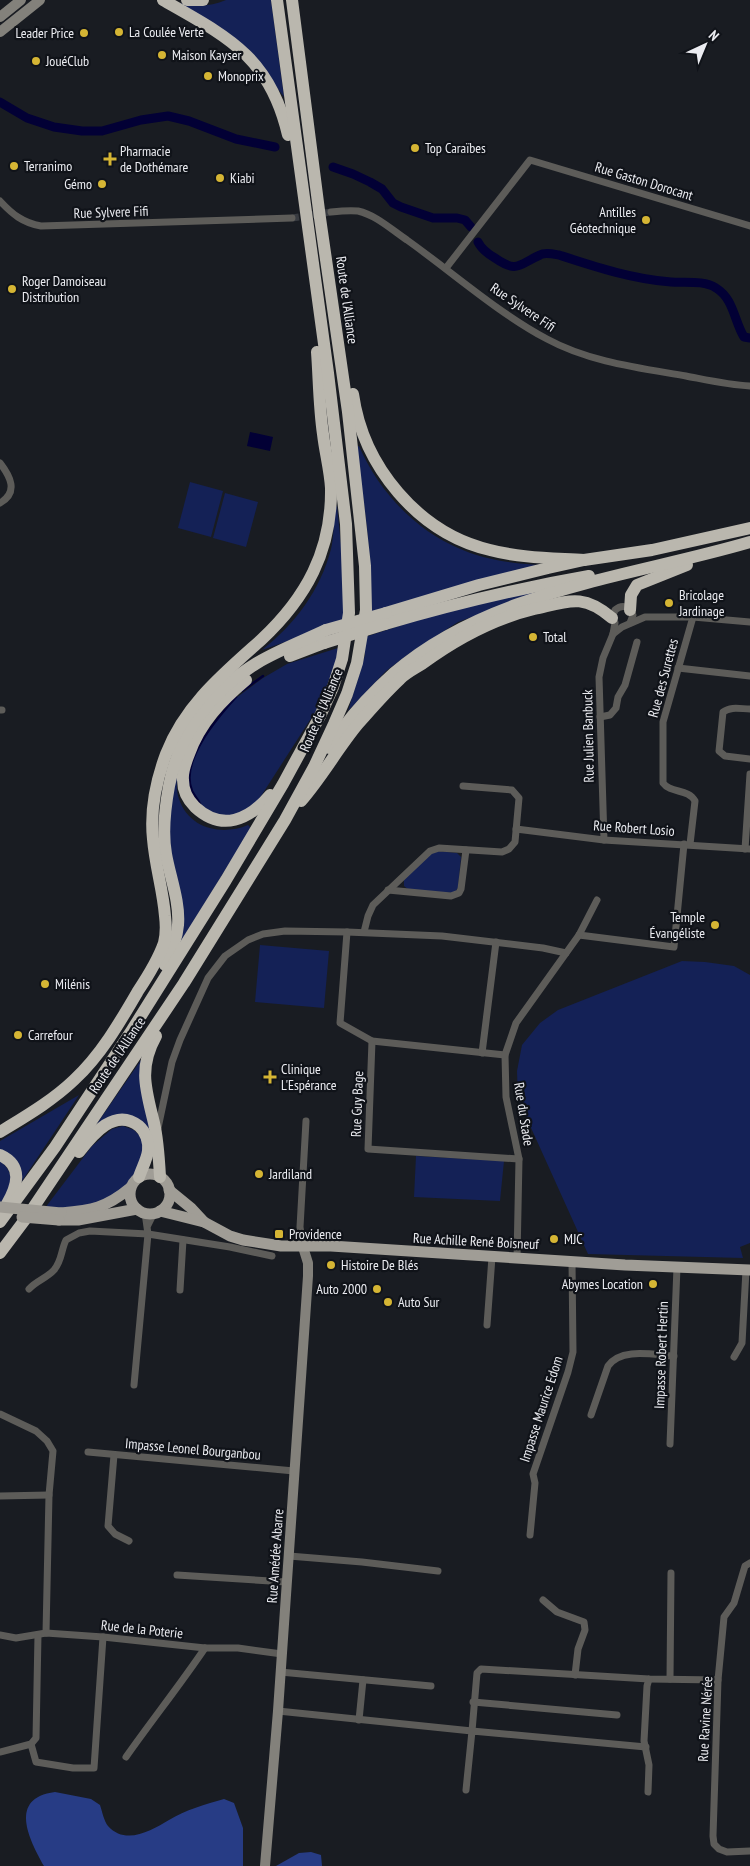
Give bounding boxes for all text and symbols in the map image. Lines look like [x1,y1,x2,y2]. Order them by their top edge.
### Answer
north arrow [680,20,730,70]
place label: La Coulée Verte [129,23,204,41]
place label: Leader Price [15,24,74,42]
marker: La Coulée Verte [113,26,125,38]
marker: Leader Price [78,27,90,39]
text: N [705,27,723,45]
place label: Maison Kayser [172,46,241,64]
marker: Maison Kayser [156,49,168,61]
place label: JouéClub [45,52,89,70]
marker: JouéClub [30,55,42,67]
place label: Monoprix [218,67,264,85]
marker: Monoprix [202,70,214,82]
place label: Top Caraïbes [425,139,486,157]
place label: Pharmacie de Dothémare [120,142,189,176]
marker: Top Caraïbes [409,142,421,154]
marker: Pharmacie de Dothémare [104,153,116,165]
place label: Terranimo [24,157,72,175]
street label: Rue Gaston Dorocant [593,158,695,204]
marker: Terranimo [8,160,20,172]
place label: Kiabi [230,169,255,187]
marker: Kiabi [214,172,226,184]
place label: Gémo [64,175,92,193]
marker: Gémo [96,178,108,190]
street label: Rue Sylvere Fifi [73,202,149,222]
place label: Antilles Géotechnique [570,203,636,237]
marker: Antilles Géotechnique [640,214,652,226]
street label: Route de l'Alliance [332,255,362,345]
place label: Roger Damoiseau Distribution [22,272,106,306]
street label: Rue Sylvere Fifi [487,279,559,335]
marker: Roger Damoiseau Distribution [6,283,18,295]
place label: Bricolage Jardinage [678,586,725,620]
marker: Bricolage Jardinage [663,597,675,609]
place label: Total [543,628,567,646]
marker: Total [527,631,539,643]
street label: Rue des Surettes [644,636,682,719]
street label: Route de l'Alliance [295,666,347,754]
street label: Rue Julien Banbuck [578,689,598,783]
street label: Rue Robert Losio [593,816,675,840]
place label: Temple Évangéliste [649,908,705,942]
marker: Temple Évangéliste [709,919,721,931]
place label: Milénis [55,975,90,993]
marker: Milénis [39,978,51,990]
street label: Route de l'Alliance [85,1013,149,1097]
place label: Carrefour [28,1026,73,1044]
marker: Carrefour [12,1029,24,1041]
place label: Clinique L'Espérance [281,1060,337,1094]
marker: Clinique L'Espérance [263,1070,277,1084]
street label: Rue Guy Bage [347,1070,367,1137]
street label: Rue du Stade [510,1081,538,1147]
place label: Jardiland [268,1165,312,1183]
marker: Jardiland [253,1168,265,1180]
place label: Providence [289,1225,342,1243]
marker: Providence [273,1228,285,1240]
street label: Rue Achille René Boisneuf [413,1229,540,1253]
place label: MJC [564,1230,583,1248]
marker: MJC [548,1233,560,1245]
place label: Histoire De Blés [341,1256,418,1274]
marker: Histoire De Blés [325,1259,337,1271]
place label: Abymes Location [562,1275,643,1293]
marker: Abymes Location [647,1278,659,1290]
place label: Auto 2000 [316,1280,367,1298]
marker: Auto 2000 [371,1283,383,1295]
place label: Auto Sur [398,1293,440,1311]
marker: Auto Sur [382,1296,394,1308]
street label: Impasse Robert Hertin [650,1301,672,1409]
street label: Impasse Maurice Edom [515,1354,567,1464]
street label: Impasse Leonel Bourganbou [125,1434,261,1464]
street label: Rue Amédée Abarre [263,1508,287,1604]
street label: Rue de la Poterie [100,1616,184,1642]
street label: Rue Ravine Nérée [694,1675,716,1762]

